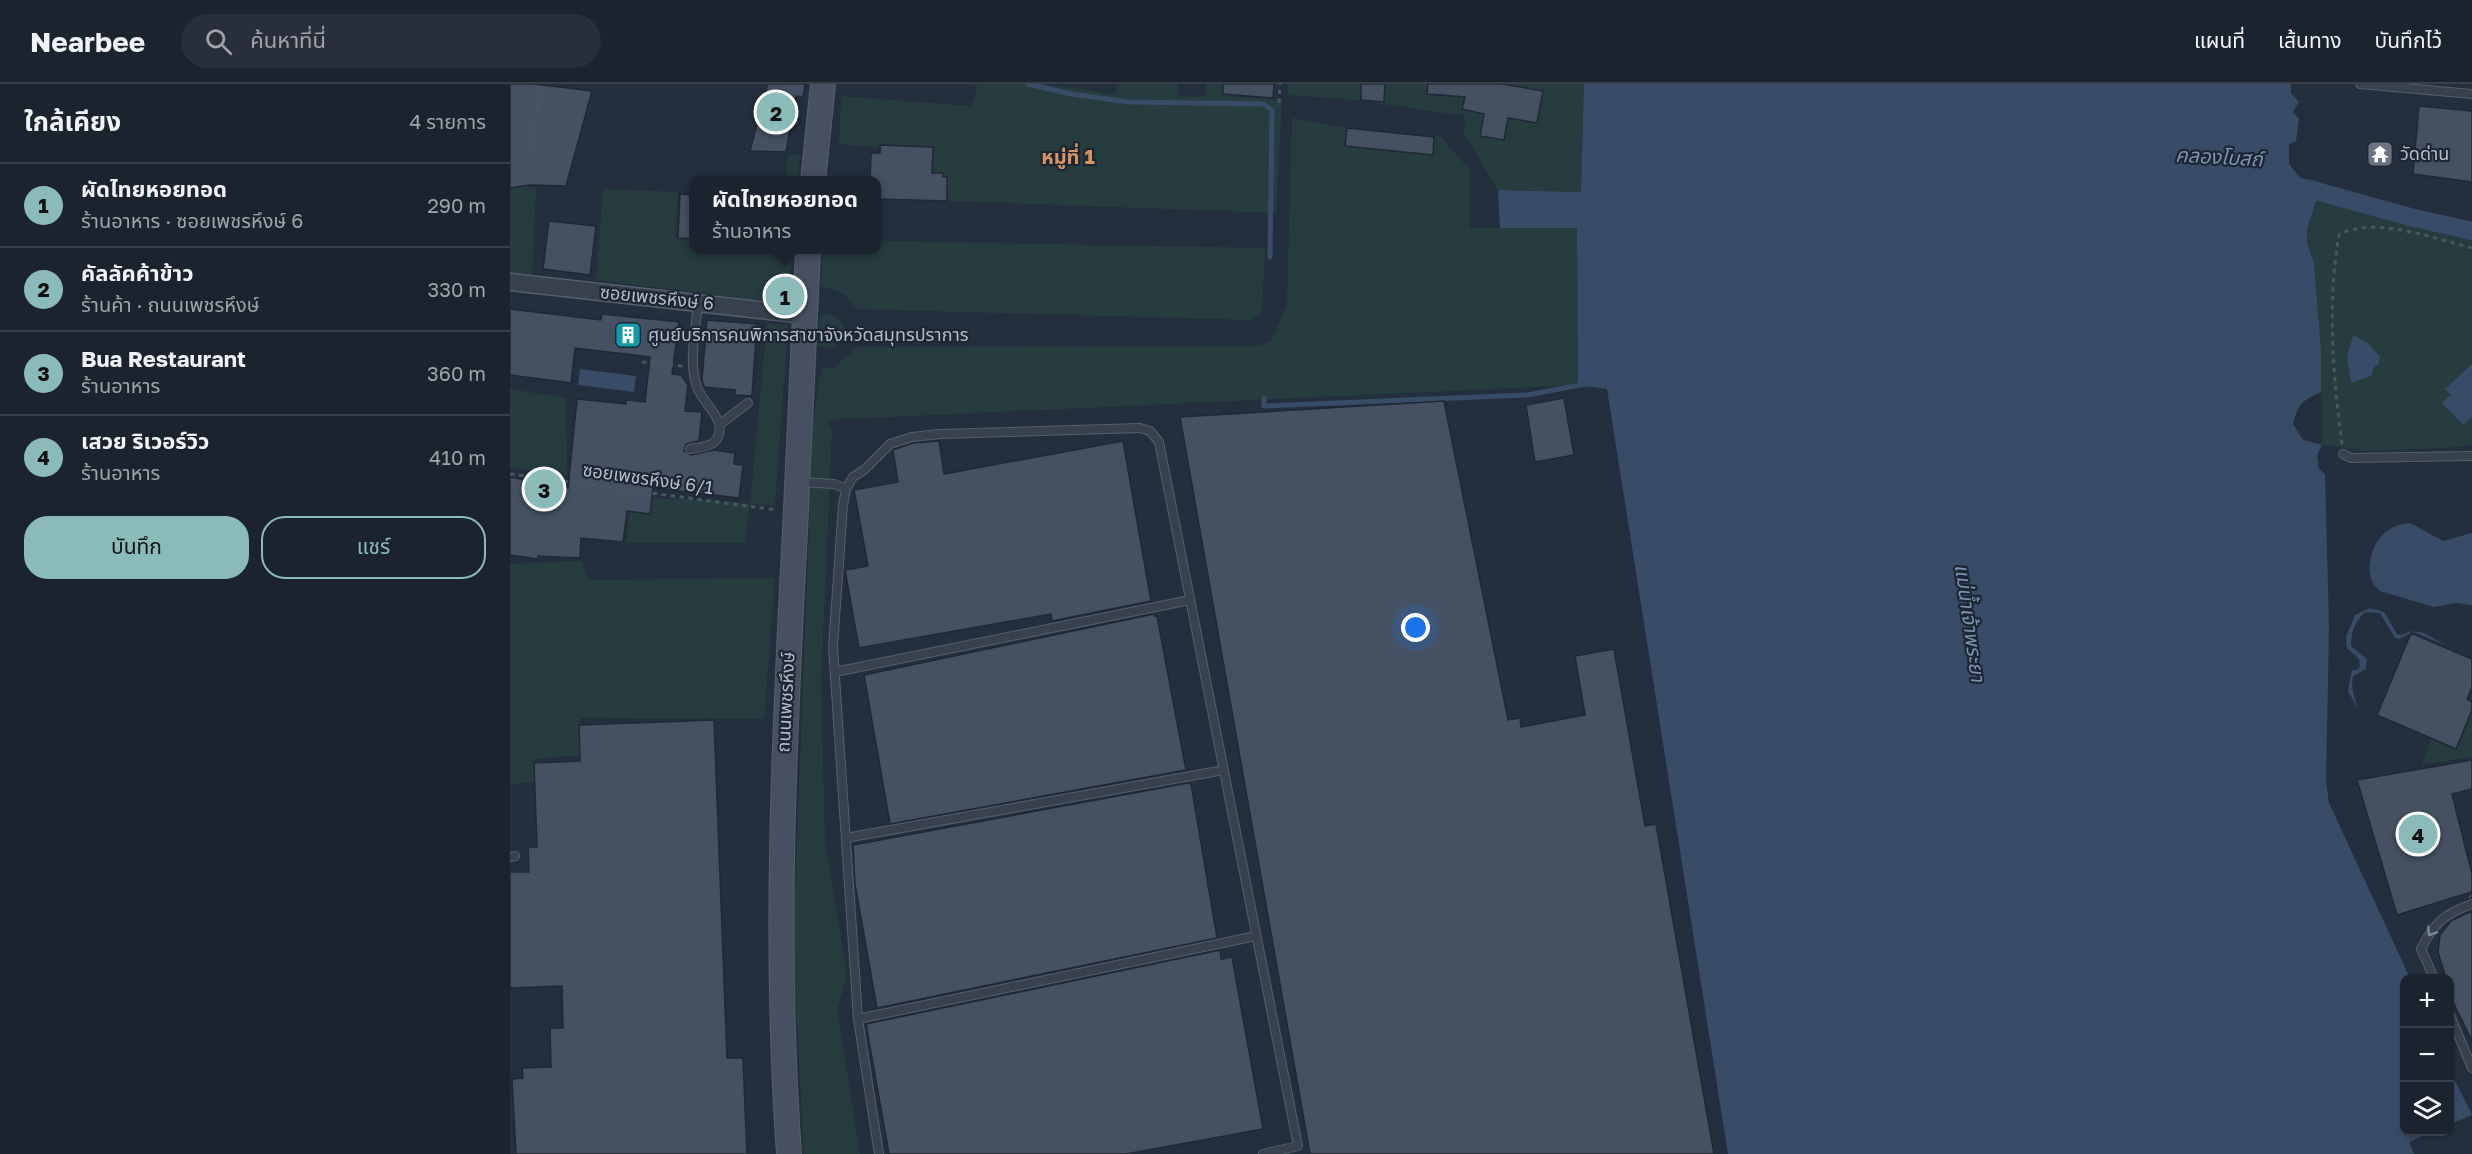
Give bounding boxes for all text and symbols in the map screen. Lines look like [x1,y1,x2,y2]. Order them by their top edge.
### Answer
search box [181,14,601,68]
text: Nearbee [30,25,145,58]
icon: search [202,25,235,58]
text: ค้นหาที่นี่ [250,26,326,53]
text: แผนที่ [2194,27,2245,53]
text: เส้นทาง [2278,27,2342,53]
text: บันทึกไว้ [2375,27,2442,53]
pin: 2 [756,90,796,135]
text: ใกล้เคียง [24,106,121,137]
text: 4 รายการ [409,109,486,133]
temple icon: วัดด่าน [2365,139,2395,169]
water label: คลองโบสถ์ [2175,142,2267,170]
place label: วัดด่าน [2400,142,2449,164]
district label: หมู่ที่ 1 [1041,143,1095,169]
text: ผัดไทยหอยทอด [81,175,227,202]
popup [689,176,881,254]
text: ผัดไทยหอยทอด [712,185,858,212]
text: 1 [38,193,49,217]
text: 290 m [427,193,486,217]
text: ร้านอาหาร · ซอยเพชรหึงษ์ 6 [81,208,303,232]
text: ร้านอาหาร [712,218,791,242]
text: คัลลัคค้าข้าว [81,259,193,286]
pin: 1 [766,274,804,318]
text: 2 [37,277,50,301]
text: 330 m [428,277,486,301]
street label: ซอยเพชรหึงษ์ 6 [599,280,715,314]
text: ร้านค้า · ถนนเพชรหึงษ์ [81,292,260,316]
building icon: ศูนย์บริการคนพิการสาขาจังหวัดสมุทรปราการ [613,320,643,350]
place label: ศูนย์บริการคนพิการสาขาจังหวัดสมุทรปราการ [648,323,969,347]
text: Bua Restaurant [81,345,246,372]
text: 3 [37,361,50,385]
text: 360 m [427,361,486,385]
text: ร้านอาหาร [81,373,160,397]
text: เสวย ริเวอร์วิว [81,427,209,454]
text: 4 [37,445,50,469]
text: 410 m [429,445,486,469]
street label: ซอยเพชรหึงษ์ 6/1 [581,458,715,498]
text: ร้านอาหาร [81,460,160,484]
pin: 3 [525,466,564,512]
button: บันทึก [24,516,249,579]
button: แชร์ [261,516,486,579]
water label: แม่น้ำเจ้าพระยา [1951,562,1992,684]
your location [1401,613,1430,642]
street label: ถนนเพชรหึงษ์ [771,651,799,753]
pin: 4 [2398,812,2438,856]
one-way arrow [2427,926,2438,937]
map controls [2400,974,2454,1136]
button: + [2400,974,2454,1028]
button: − [2400,1028,2454,1082]
button: layers [2400,1082,2454,1136]

